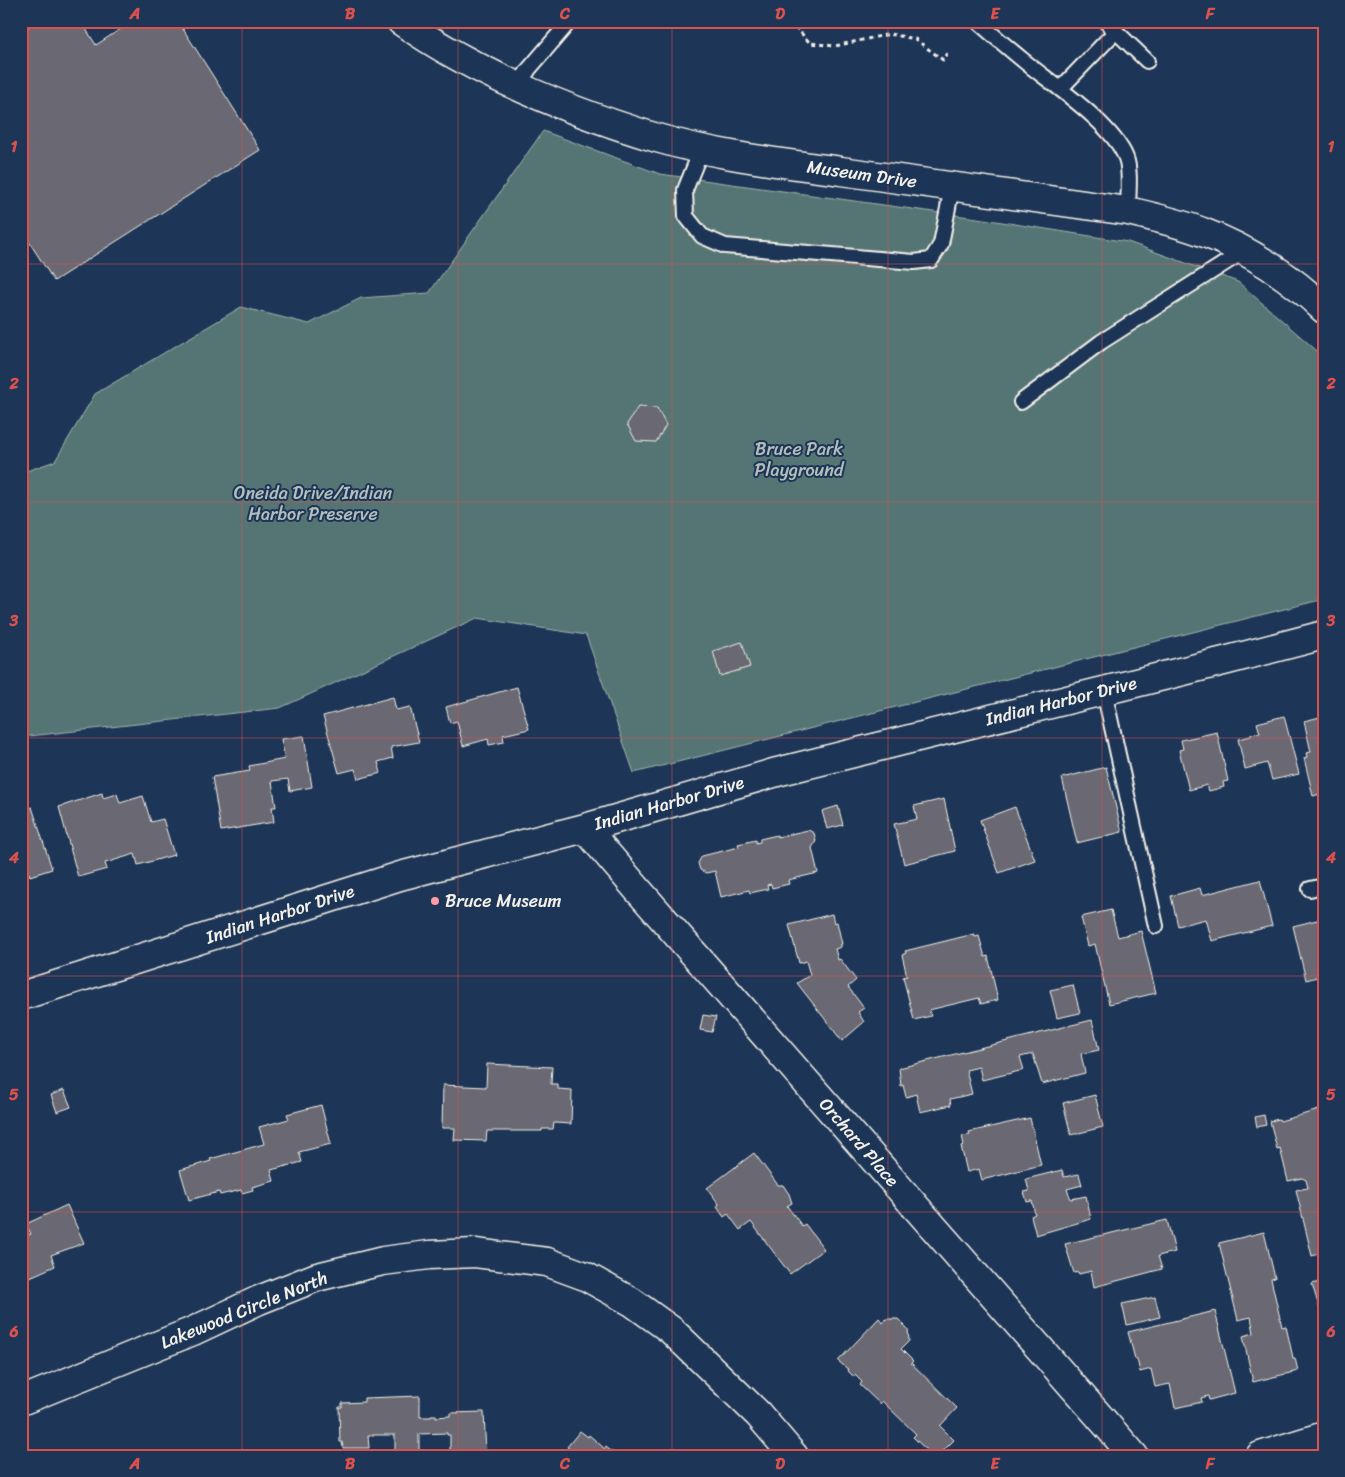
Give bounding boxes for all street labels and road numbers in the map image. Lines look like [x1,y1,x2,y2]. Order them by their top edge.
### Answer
street label: Museum Drive [805,150,919,198]
street label: Indian Harbor Drive [981,667,1140,736]
street label: Indian Harbor Drive [589,766,748,840]
street label: Indian Harbor Drive [200,875,359,953]
street label: Orchard Place [811,1090,908,1195]
street label: Lakewood Circle North [155,1262,333,1358]

